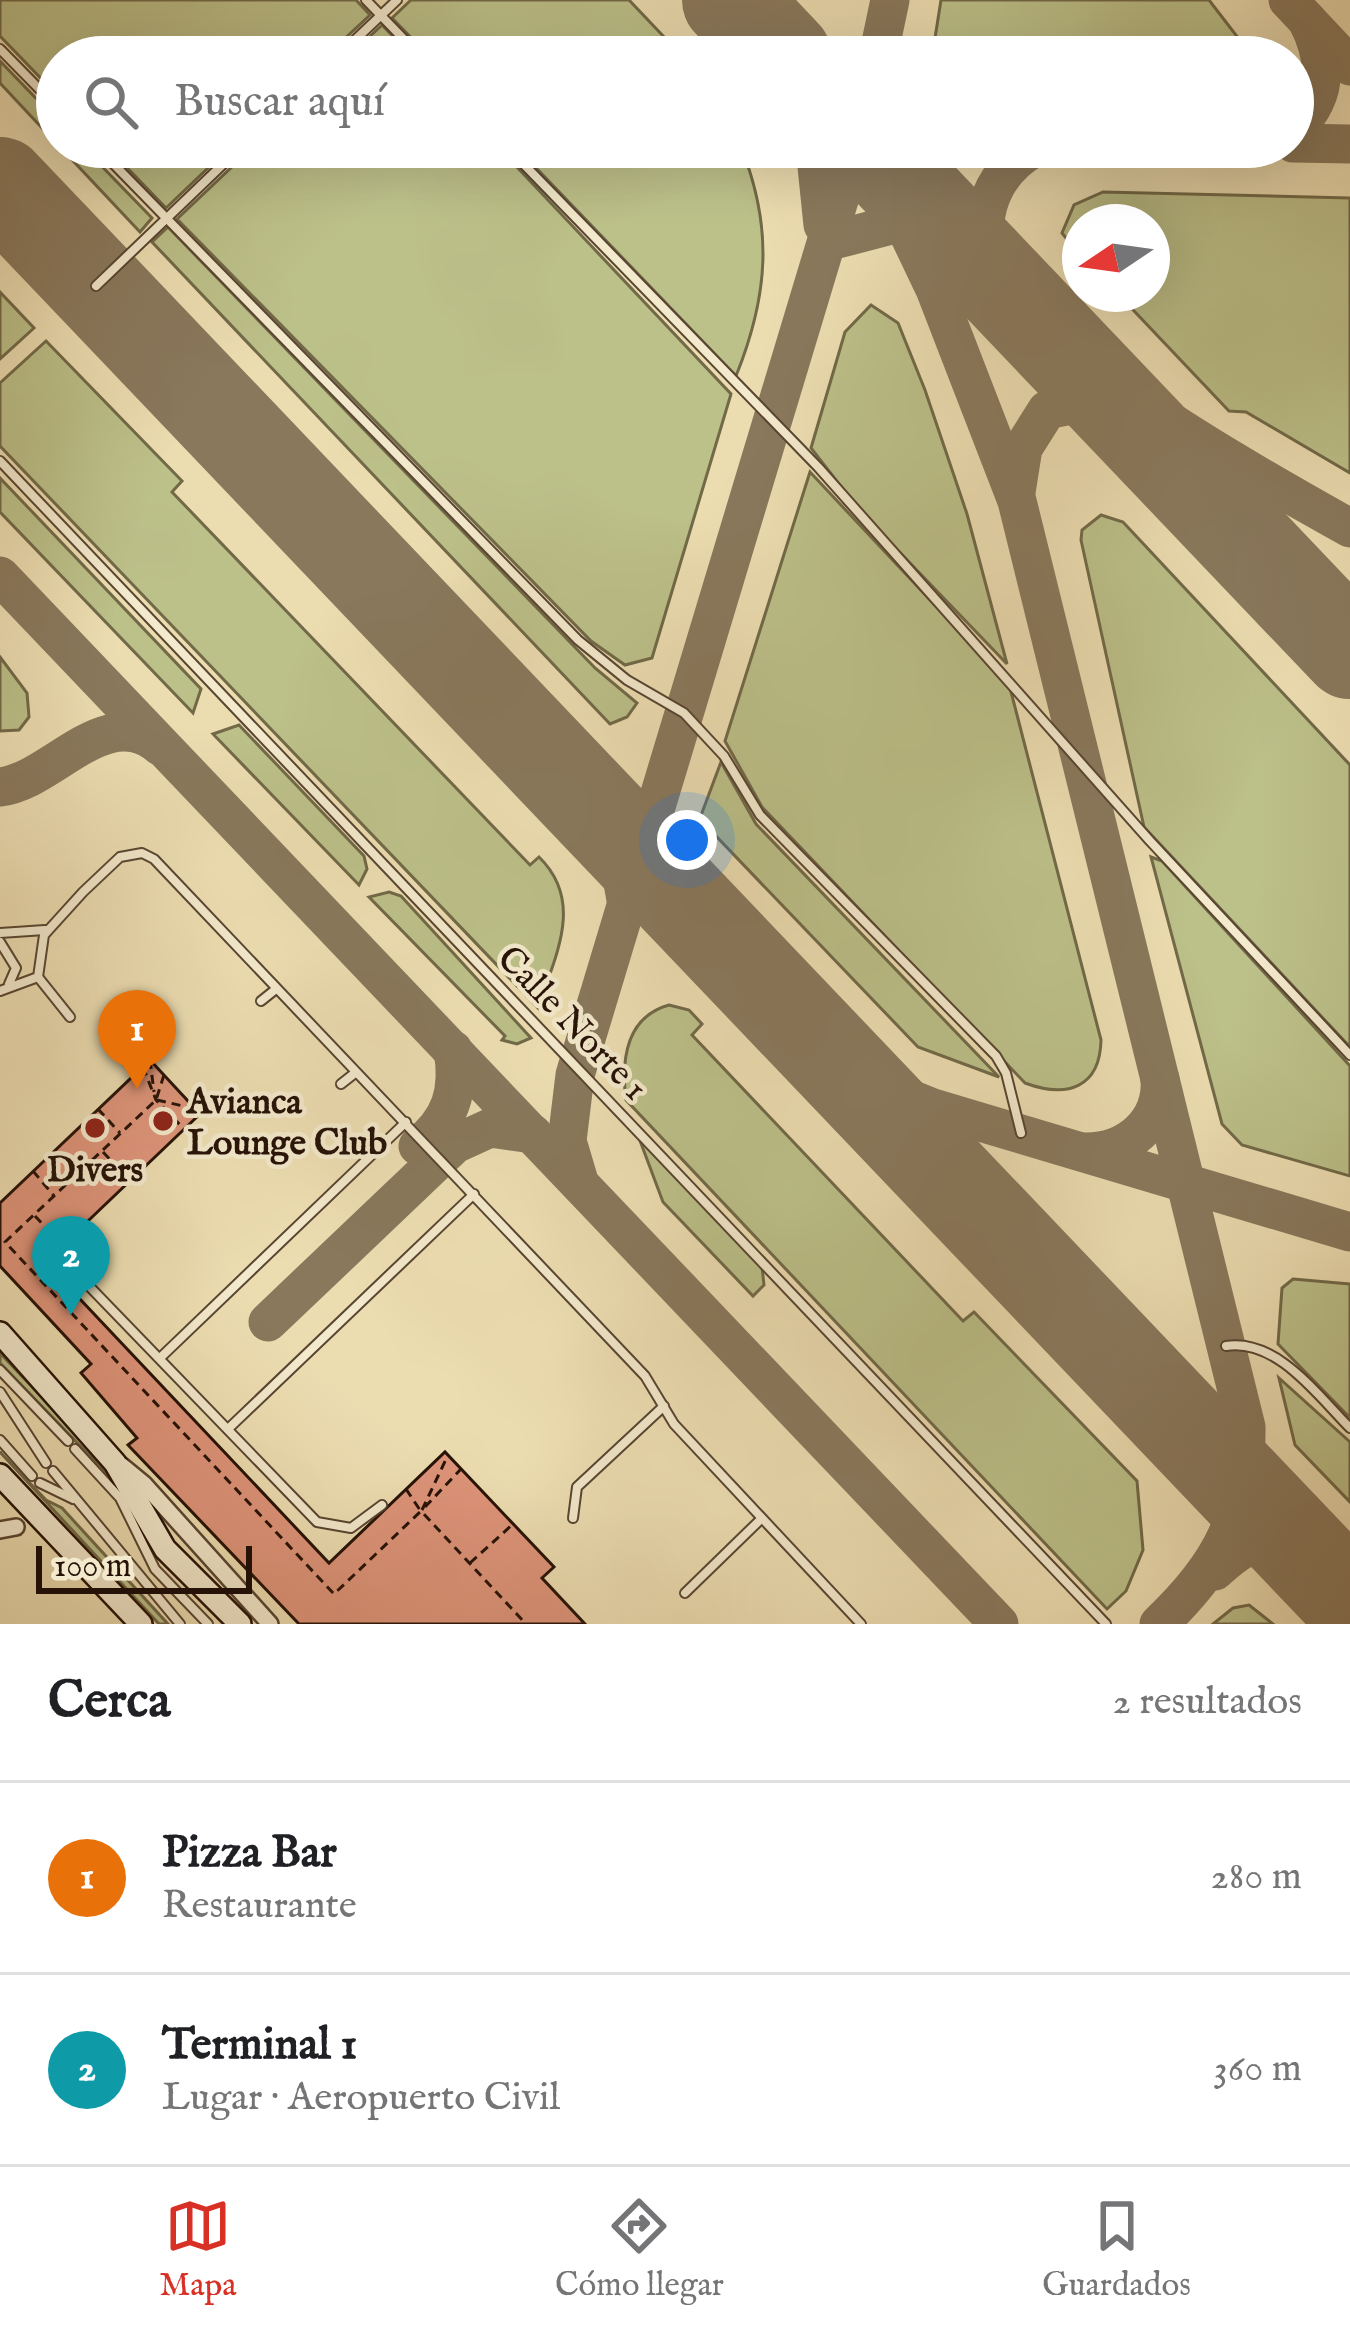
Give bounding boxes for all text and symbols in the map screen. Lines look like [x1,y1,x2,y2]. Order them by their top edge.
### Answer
search box [36,36,1314,168]
icon: search [78,69,144,135]
text: Buscar aquí [174,74,385,131]
north arrow [1062,204,1170,312]
your location [657,810,717,870]
street label: Calle Norte 1 [487,937,657,1111]
pin: 1 [98,990,176,1089]
place label: Avianca Lounge Club [185,1080,387,1167]
marker: Avianca Lounge Club [150,1108,176,1134]
marker: Divers [82,1115,108,1141]
place label: Divers [47,1148,143,1194]
pin: 2 [32,1216,110,1315]
scale bar [36,1540,252,1593]
text: 100 m [54,1546,131,1588]
text: Cerca [48,1670,171,1735]
text: 2 resultados [1113,1678,1302,1727]
text: Pizza Bar [162,1825,337,1882]
text: 1 [80,1853,94,1902]
text: 280 m [1211,1853,1302,1902]
text: Restaurante [162,1882,357,1931]
text: Terminal 1 [162,2017,357,2074]
text: 2 [78,2045,96,2094]
text: 360 m [1213,2045,1302,2094]
text: Lugar · Aeropuerto Civil [162,2074,560,2123]
tab: Mapa [159,2193,237,2307]
tab: Cómo llegar [555,2193,724,2307]
tab: Guardados [1042,2193,1191,2307]

